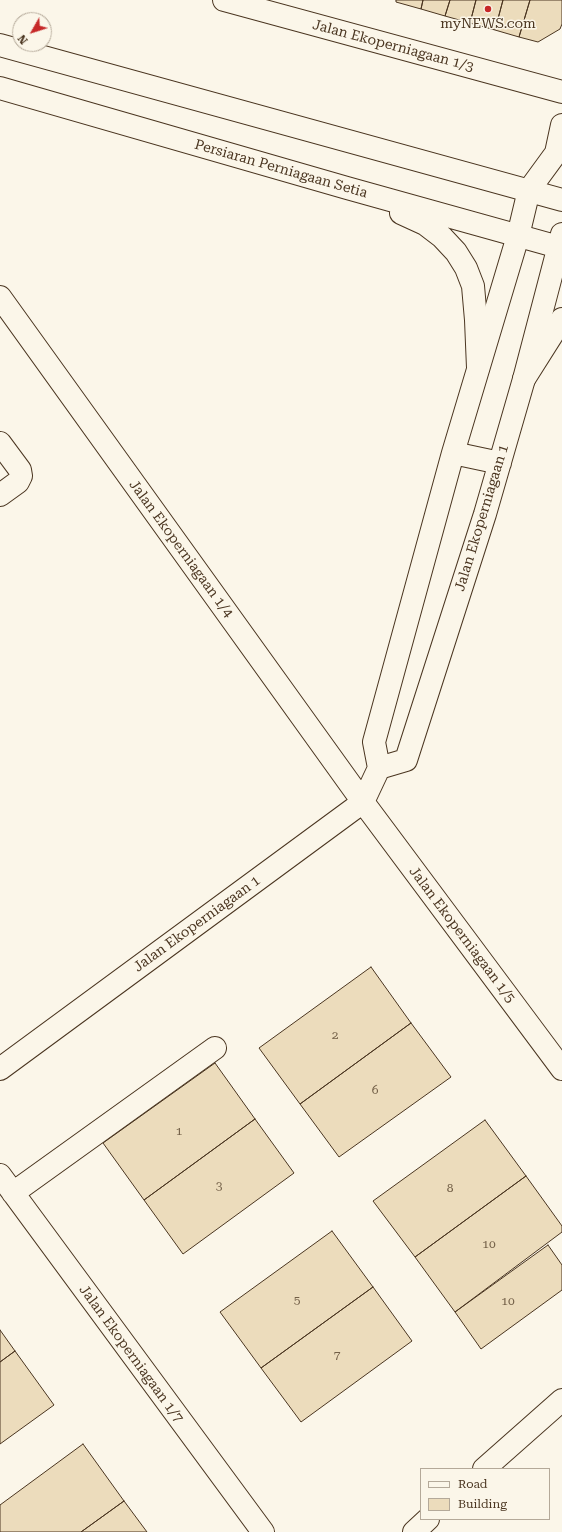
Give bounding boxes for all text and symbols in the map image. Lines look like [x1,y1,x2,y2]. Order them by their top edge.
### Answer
marker: myNEWS.com [483,4,493,14]
north arrow [12,12,52,52]
street label: Jalan Ekoperniagaan 1/3 [311,16,475,76]
place label: myNEWS.com [440,16,536,32]
text: N [15,32,31,47]
street label: Persiaran Perniagaan Setia [193,136,369,202]
street label: Jalan Ekoperniagaan 1 [452,443,512,593]
street label: Jalan Ekoperniagaan 1/4 [125,477,237,621]
street label: Jalan Ekoperniagaan 1/5 [405,864,519,1006]
street label: Jalan Ekoperniagaan 1 [130,872,264,976]
house number: 2 [332,1028,338,1042]
house number: 6 [372,1083,378,1097]
house number: 1 [176,1124,182,1138]
house number: 3 [216,1179,222,1193]
house number: 8 [447,1181,453,1195]
house number: 10 [482,1237,496,1251]
street label: Jalan Ekoperniagaan 1/7 [75,1282,187,1426]
house number: 5 [294,1293,300,1307]
house number: 10 [501,1294,515,1308]
house number: 7 [334,1348,340,1362]
legend [420,1468,550,1520]
text: Road [458,1477,487,1491]
text: Building [458,1497,507,1511]

